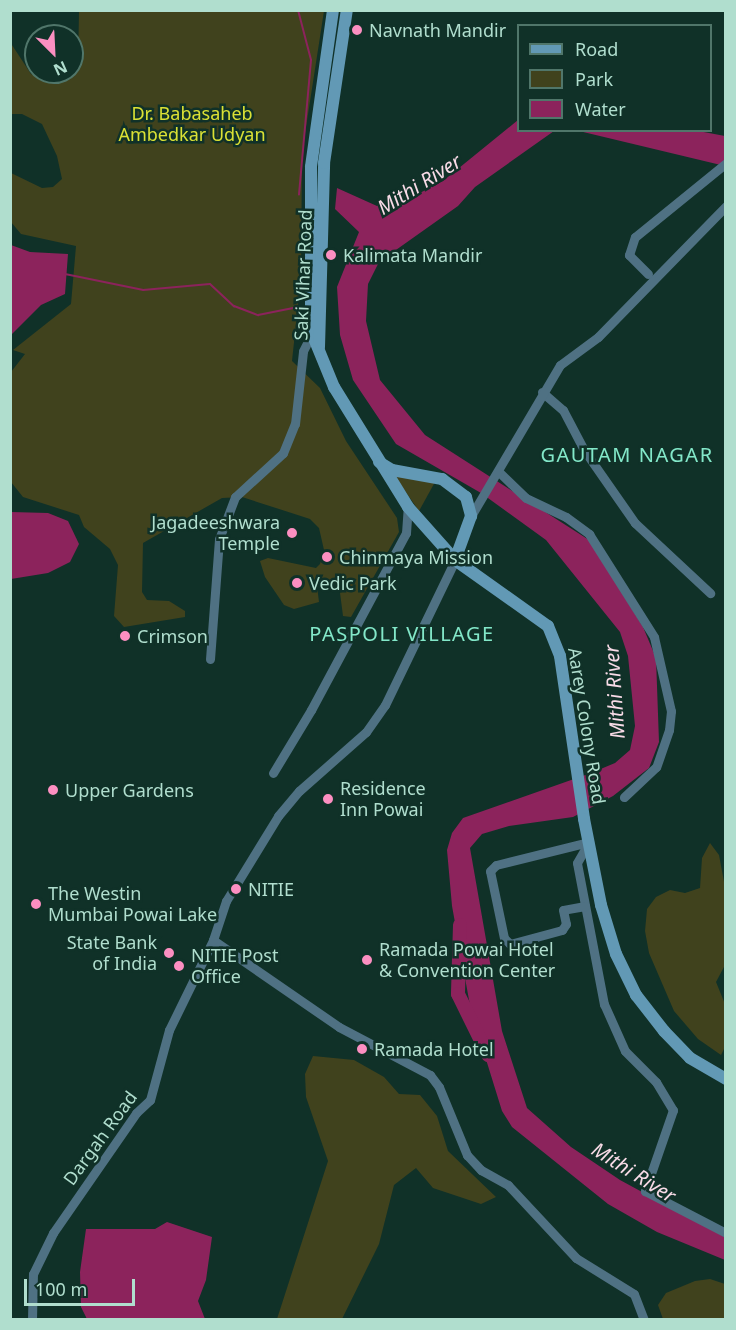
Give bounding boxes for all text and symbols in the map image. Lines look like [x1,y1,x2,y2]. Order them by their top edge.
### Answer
place label: Navnath Mandir [369,19,506,41]
marker: Navnath Mandir [350,23,364,37]
north arrow [24,24,84,84]
legend [517,24,712,132]
text: Road [575,37,618,61]
text: N [50,56,71,81]
text: Park [575,67,613,91]
text: Water [575,97,626,121]
park label: Dr. Babasaheb Ambedkar Udyan [118,103,266,146]
water label: Mithi River [373,149,465,219]
street label: Saki Vihar Road [290,209,316,341]
place label: Kalimata Mandir [343,244,482,266]
marker: Kalimata Mandir [324,248,338,262]
district label: GAUTAM NAGAR [540,442,714,466]
place label: Jagadeeshwara Temple [151,512,280,554]
marker: Jagadeeshwara Temple [285,526,299,540]
place label: Chinmaya Mission [339,546,493,568]
marker: Chinmaya Mission [320,550,334,564]
place label: Vedic Park [309,572,397,594]
marker: Vedic Park [290,576,304,590]
district label: PASPOLI VILLAGE [309,621,495,645]
place label: Crimson [137,625,208,647]
marker: Crimson [118,629,132,643]
water label: Mithi River [599,644,629,740]
street label: Aarey Colony Road [564,646,610,806]
place label: Residence Inn Powai [340,778,426,820]
place label: Upper Gardens [65,779,194,801]
marker: Upper Gardens [46,783,60,797]
marker: Residence Inn Powai [321,792,335,806]
place label: NITIE [248,878,294,900]
marker: NITIE [229,882,243,896]
place label: The Westin Mumbai Powai Lake [48,883,217,926]
marker: The Westin Mumbai Powai Lake [29,897,43,911]
place label: State Bank of India [67,932,157,974]
place label: Ramada Powai Hotel & Convention Center [379,939,555,982]
place label: NITIE Post Office [191,945,278,988]
marker: State Bank of India [162,946,176,960]
marker: Ramada Powai Hotel & Convention Center [360,953,374,967]
marker: NITIE Post Office [172,959,186,973]
place label: Ramada Hotel [374,1038,494,1060]
marker: Ramada Hotel [355,1042,369,1056]
street label: Dargah Road [59,1087,141,1189]
water label: Mithi River [588,1137,680,1207]
scale bar [27,1267,138,1305]
text: 100 m [35,1277,87,1301]

